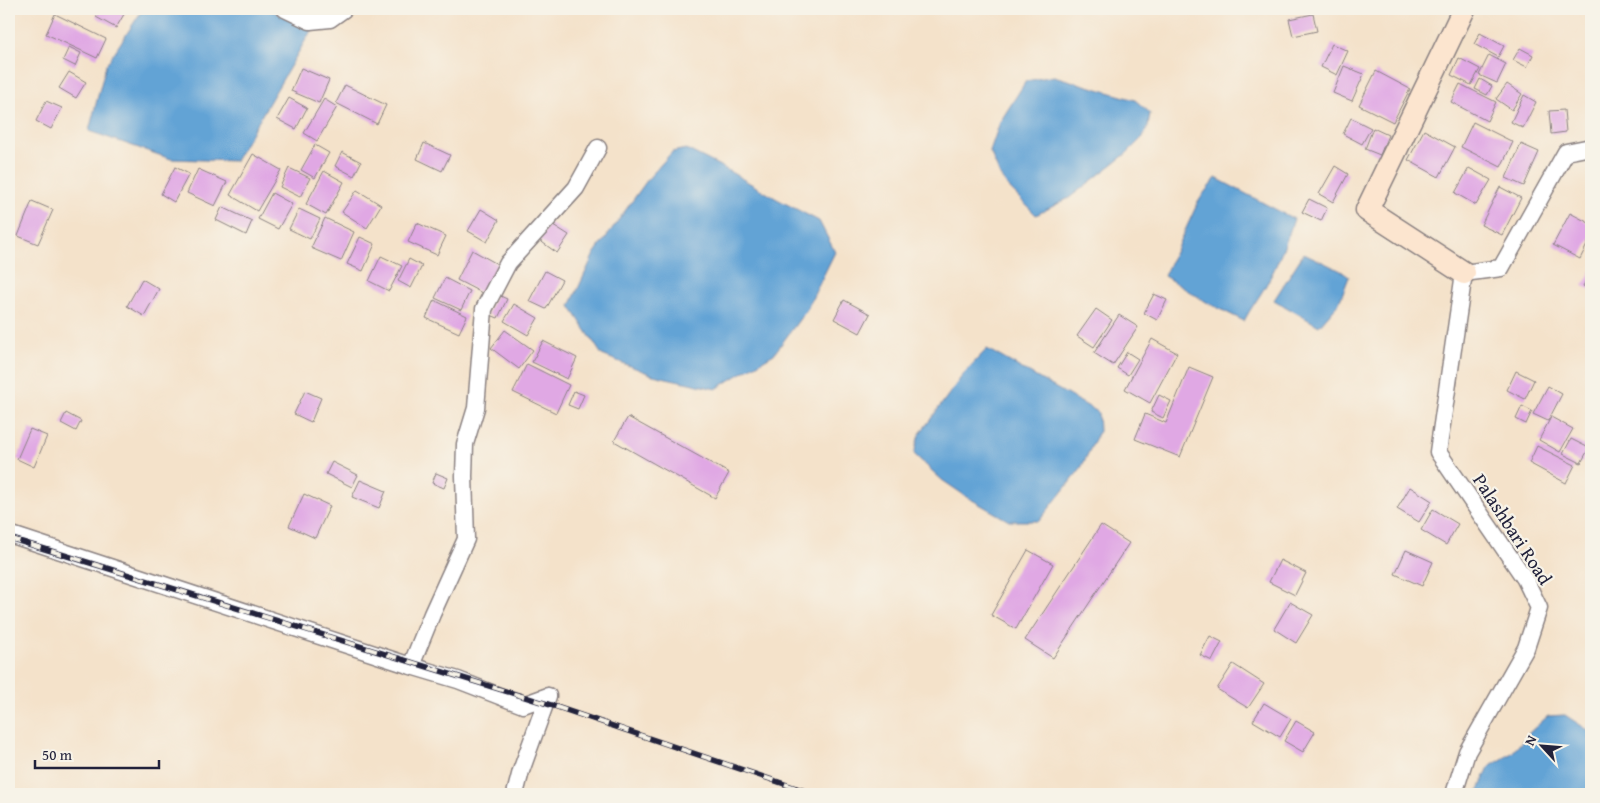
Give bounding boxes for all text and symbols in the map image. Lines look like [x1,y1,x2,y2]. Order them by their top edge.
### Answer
street label: Palashbari Road [1466,468,1560,591]
north arrow [1518,720,1568,770]
text: N [1519,731,1542,749]
scale bar [35,738,159,770]
text: 50 m [42,744,73,765]

